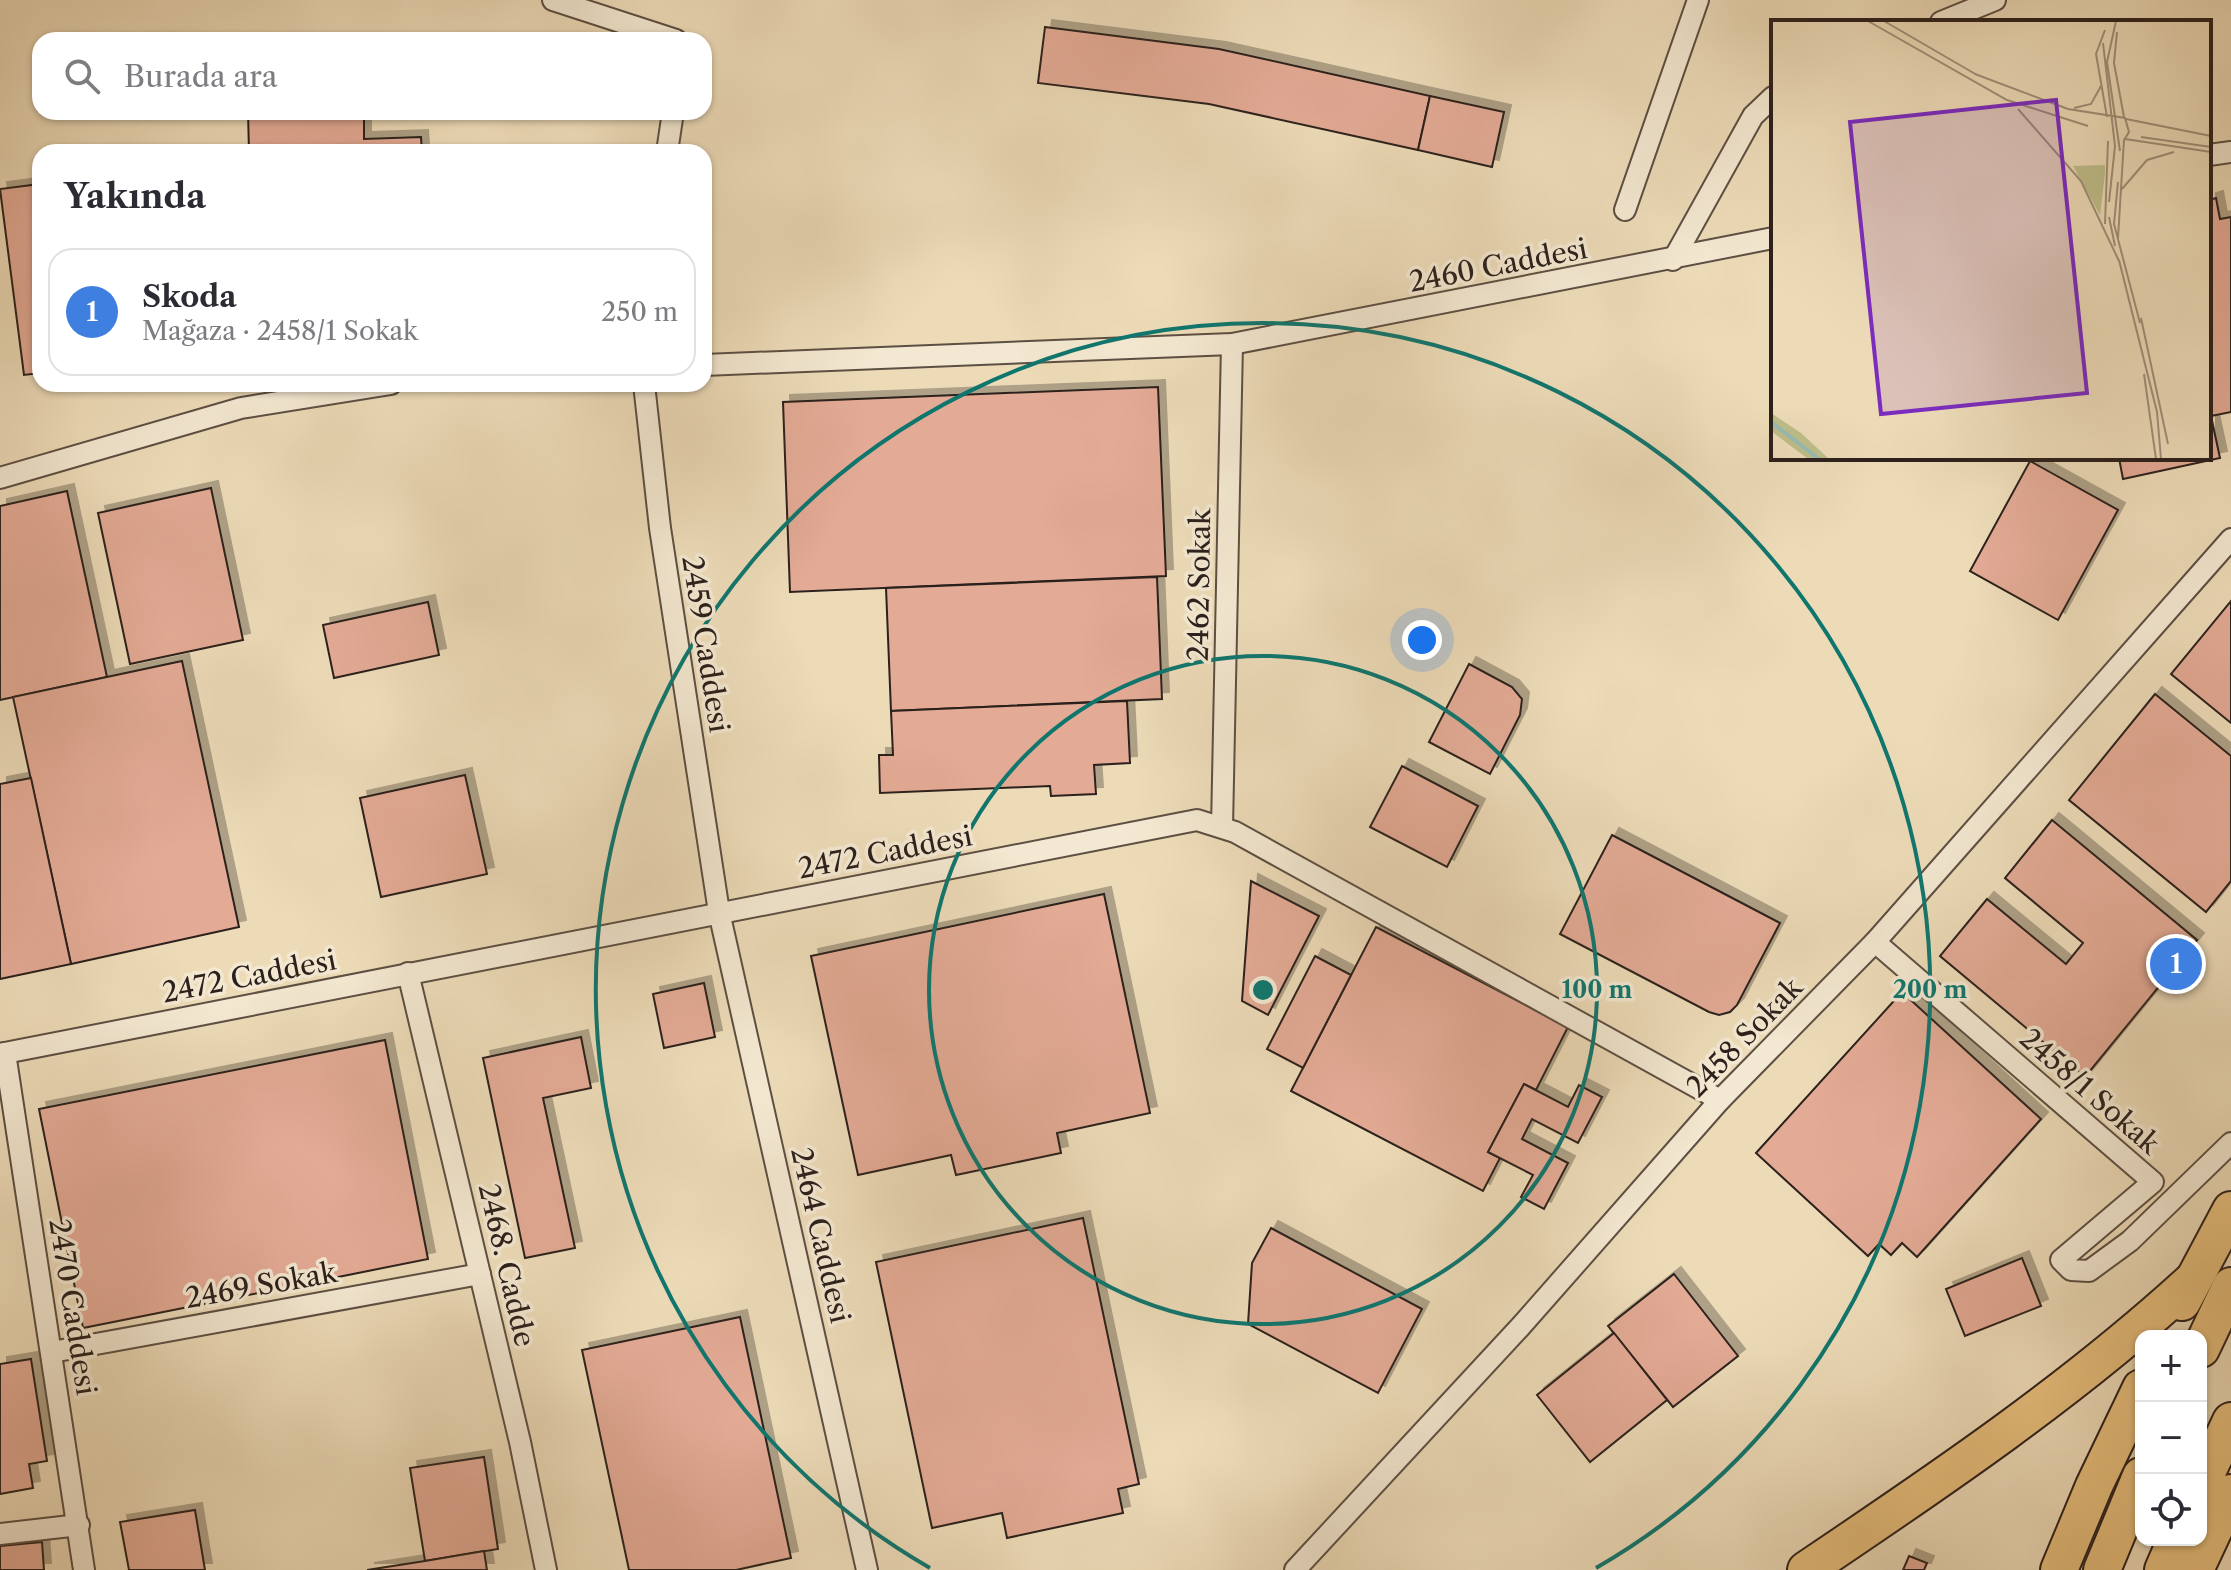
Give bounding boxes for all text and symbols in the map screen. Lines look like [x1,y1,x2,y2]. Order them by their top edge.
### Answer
inset map [1771,20,2211,460]
search box [32,32,712,120]
icon: search [60,54,104,98]
text: Burada ara [124,58,278,95]
text: Yakında [64,175,206,217]
street label: 2460 Caddesi [1406,231,1590,299]
text: Skoda [142,278,237,315]
text: 1 [86,296,98,328]
text: 250 m [601,296,678,328]
text: Mağaza · 2458/1 Sokak [142,315,418,347]
street label: 2462 Sokak [1181,507,1217,662]
street label: 2459 Caddesi [675,553,737,735]
your location [1402,620,1442,660]
street label: 2472 Caddesi [795,818,975,886]
pin: 1 [2150,934,2202,994]
street label: 2472 Caddesi [159,942,339,1010]
street label: 2458 Sokak [1679,969,1810,1103]
text: 100 m [1561,975,1633,1004]
text: 200 m [1893,975,1967,1004]
centre of rings [1249,976,1277,1004]
street label: 2458/1 Sokak [2013,1021,2168,1162]
street label: 2464 Caddesi [784,1144,858,1326]
street label: 2468. Cadde [472,1180,542,1350]
street label: 2470 Caddesi [42,1216,104,1398]
street label: 2469 Sokak [183,1255,341,1315]
map controls [2135,1330,2207,1546]
button: + [2135,1330,2207,1402]
button: − [2135,1402,2207,1474]
button: locate [2135,1474,2207,1546]

